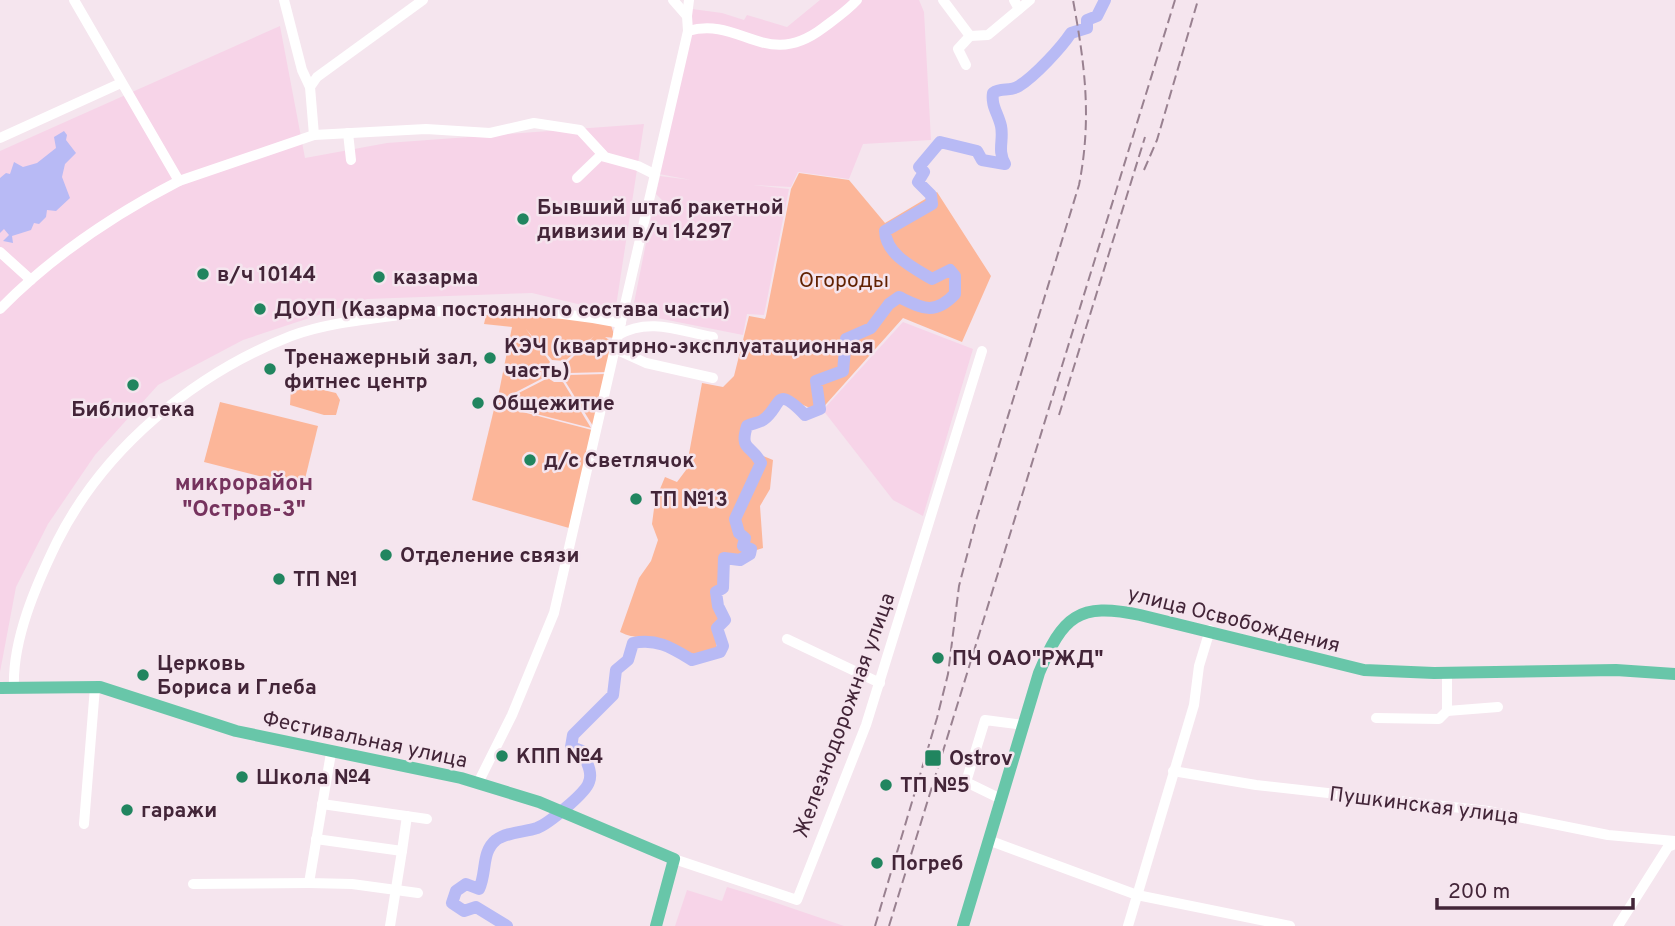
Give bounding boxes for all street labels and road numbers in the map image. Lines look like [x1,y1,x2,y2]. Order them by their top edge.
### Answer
street label: улица Освобождения [1124,581,1343,660]
street label: Железнодорожная улица [788,589,902,842]
street label: Фестивальная улица [260,706,470,775]
street label: Пушкинская улица [1328,781,1520,832]

